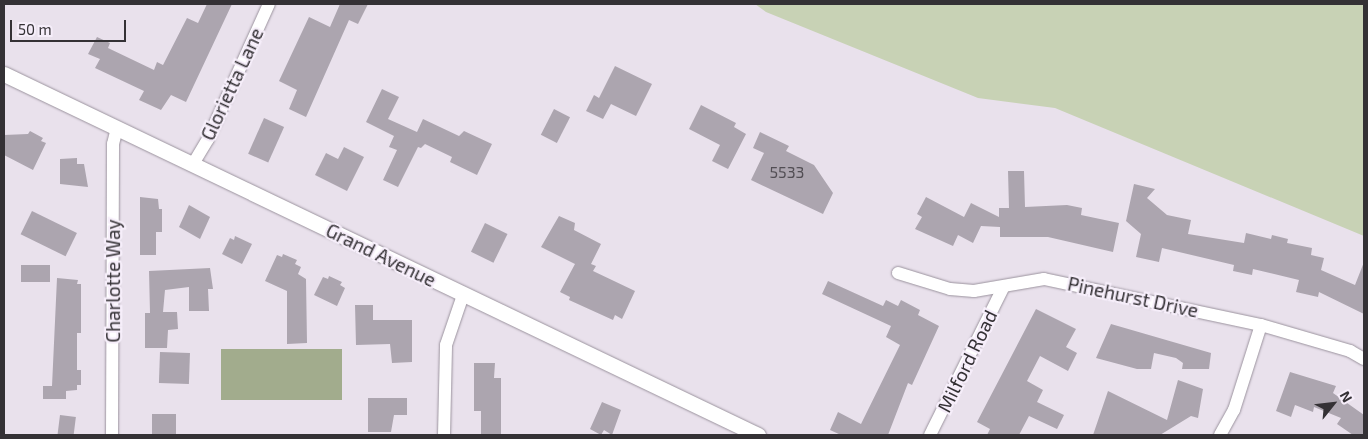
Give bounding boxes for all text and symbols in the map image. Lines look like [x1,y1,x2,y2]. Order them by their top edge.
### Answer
scale bar [12,10,129,42]
text: 50 m [18,20,52,38]
street label: Glorietta Lane [196,24,268,144]
house number: 5533 [770,162,804,182]
street label: Grand Avenue [322,218,440,292]
street label: Charlotte Way [102,219,124,343]
street label: Pinehurst Drive [1066,272,1200,322]
street label: Milford Road [932,306,1002,416]
north arrow [1308,379,1358,429]
text: N [1337,388,1356,405]

